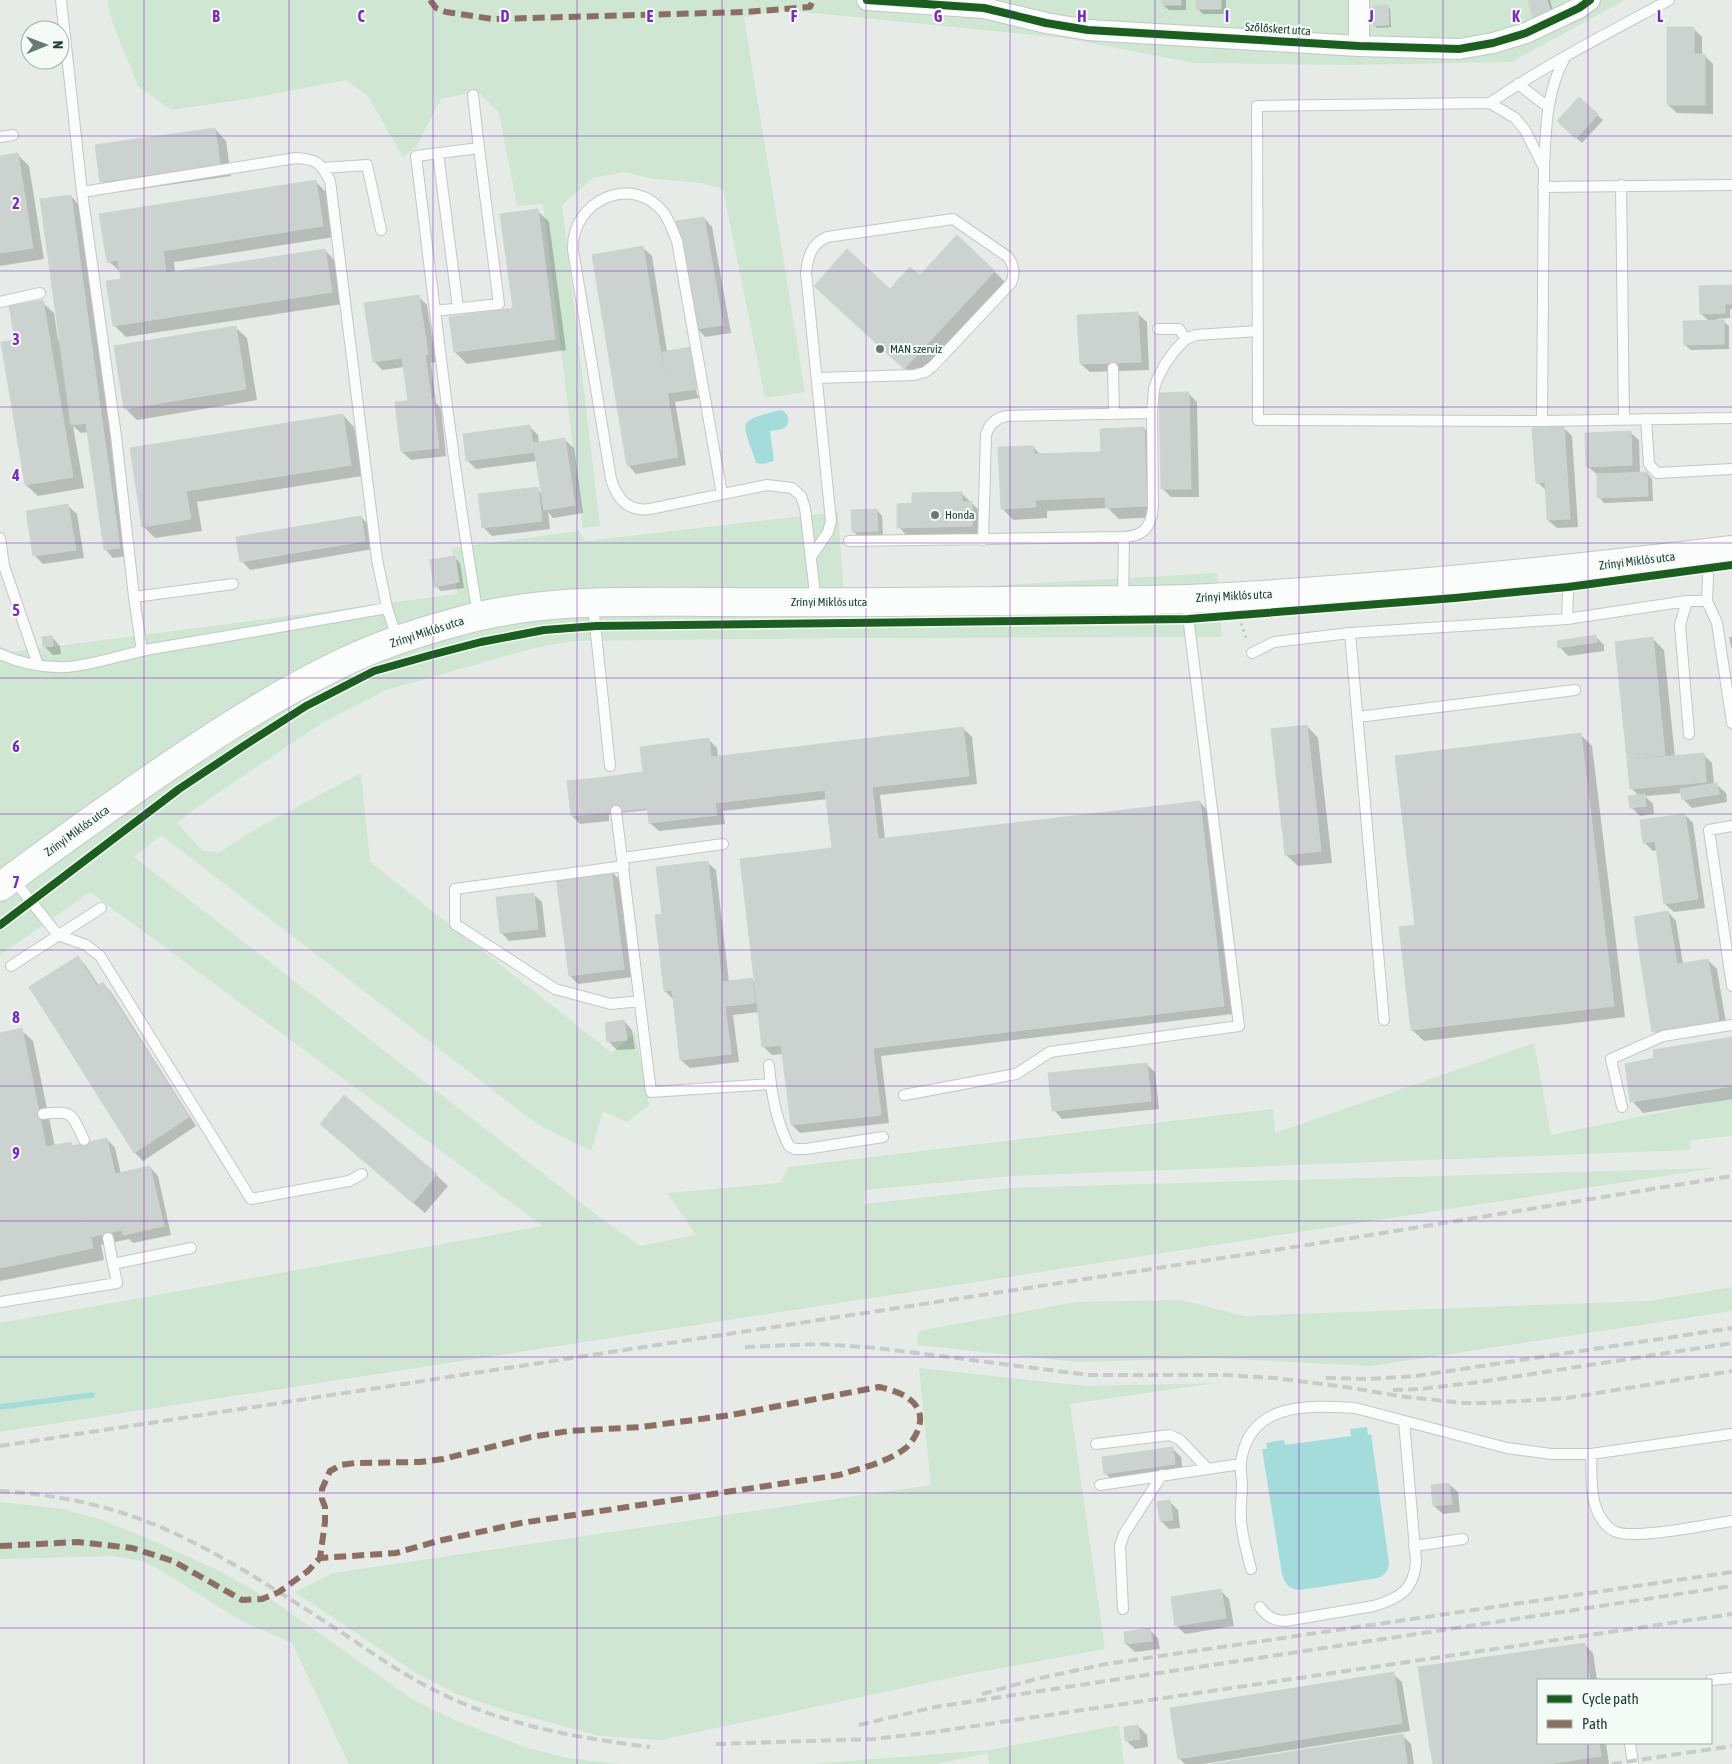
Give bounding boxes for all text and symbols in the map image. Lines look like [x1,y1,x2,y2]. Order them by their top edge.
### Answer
text: B [212,7,220,25]
text: C [357,7,365,25]
text: D [501,7,510,25]
text: E [647,7,654,25]
text: F [791,7,798,25]
text: G [934,7,943,25]
text: H [1077,7,1087,25]
text: I [1225,7,1229,25]
text: J [1367,7,1374,25]
text: K [1512,7,1520,25]
text: L [1657,7,1664,25]
north arrow [20,20,70,70]
street label: Szőlőskert utca [1245,20,1311,38]
text: N [50,41,66,49]
text: 2 [12,194,20,212]
text: 3 [12,330,20,348]
place label: MAN szerviz [890,342,943,356]
marker: MAN szerviz [874,343,886,355]
text: 4 [11,466,20,484]
place label: Honda [945,508,975,522]
marker: Honda [929,509,941,521]
street label: Zrínyi Miklós utca [1598,549,1676,573]
street label: Zrínyi Miklós utca [1195,587,1273,605]
street label: Zrínyi Miklós utca [791,595,867,609]
text: 5 [12,601,20,619]
street label: Zrínyi Miklós utca [388,613,466,651]
text: 6 [12,737,20,755]
street label: Zrínyi Miklós utca [42,803,112,859]
text: 7 [12,873,20,891]
text: 8 [12,1008,20,1026]
text: 9 [12,1144,20,1162]
legend [1537,1679,1712,1744]
text: Cycle path [1582,1690,1639,1707]
text: Path [1582,1715,1608,1732]

